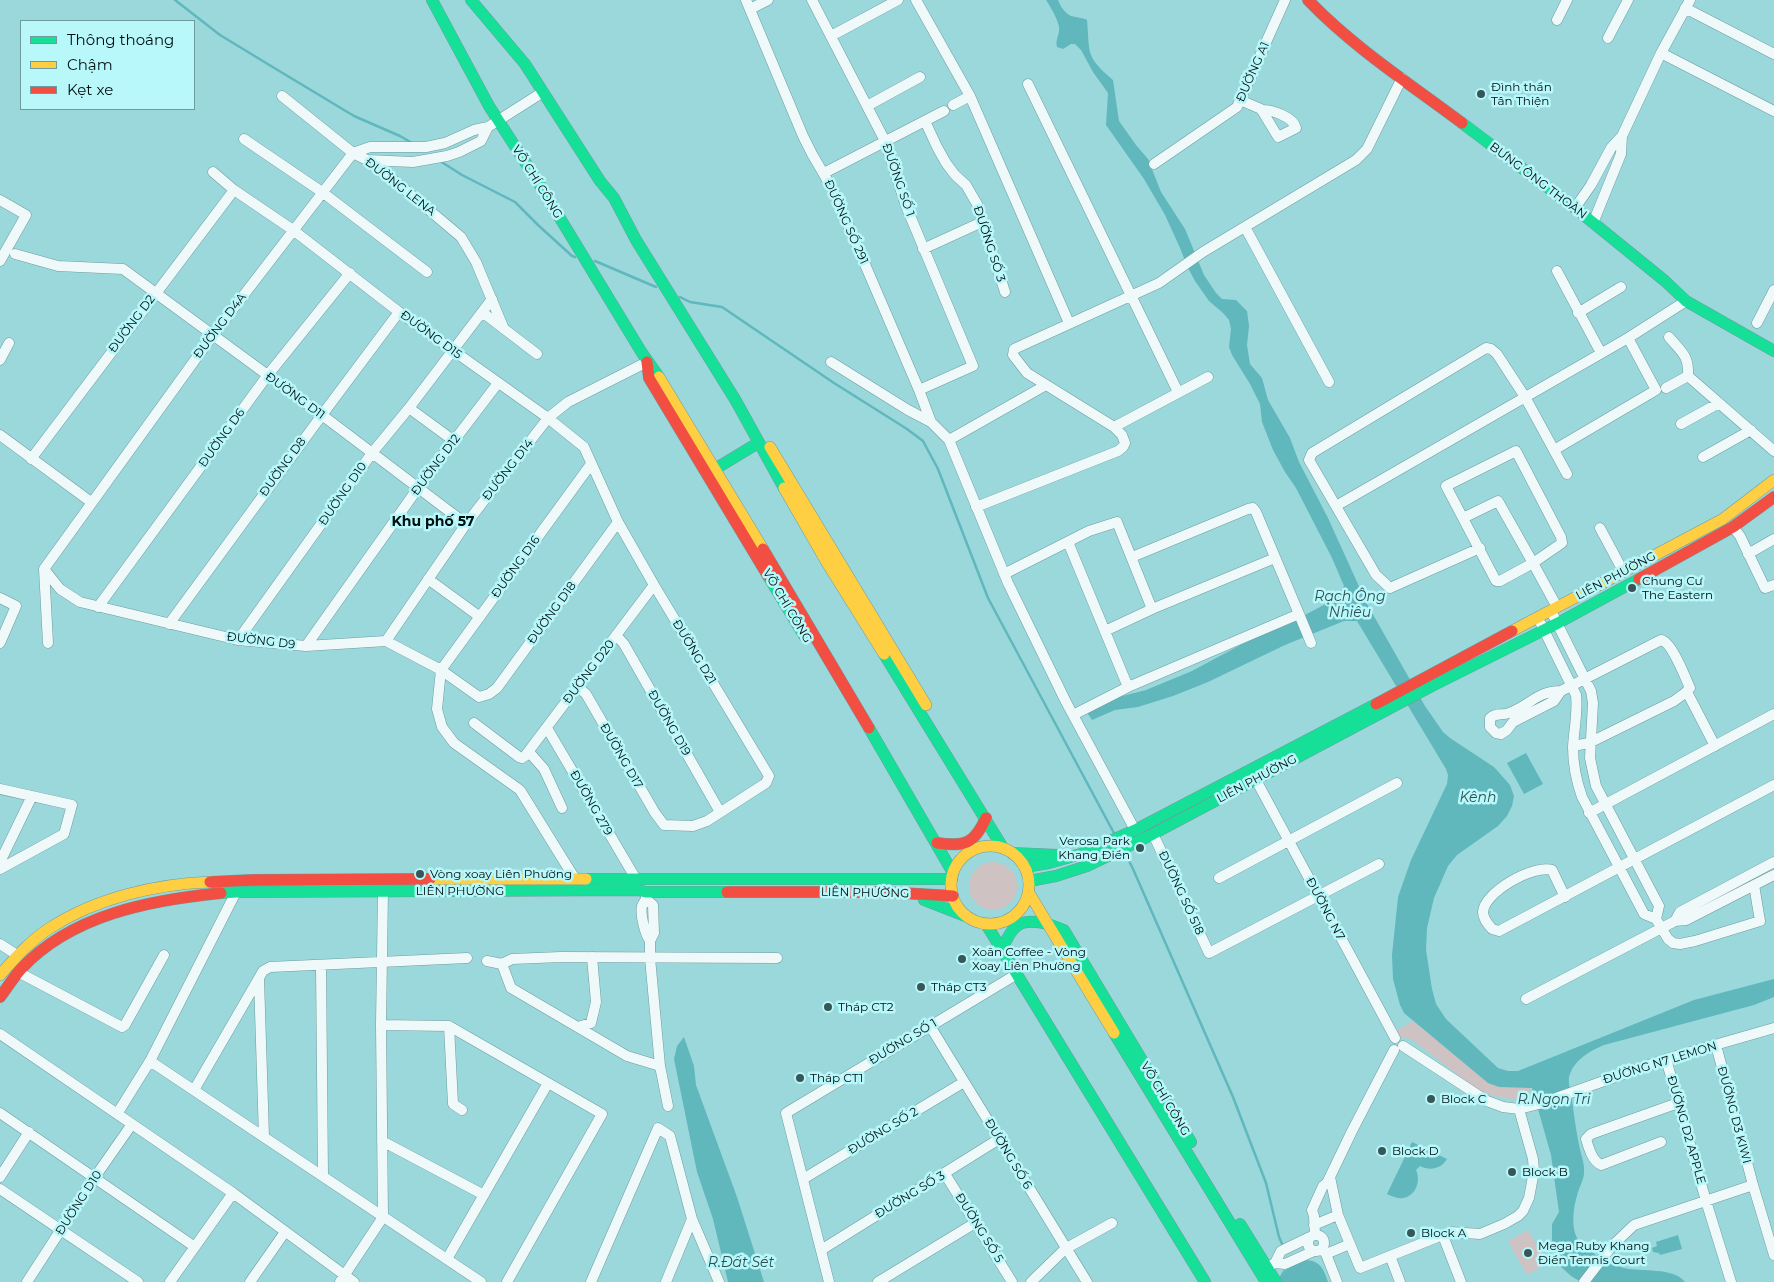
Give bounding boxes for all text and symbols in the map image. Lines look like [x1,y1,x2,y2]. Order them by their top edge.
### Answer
legend [20,20,195,110]
text: Thông thoáng [67,30,174,49]
street label: ĐƯỜNG A1 [1233,40,1273,104]
text: Chậm [67,55,113,74]
text: Kẹt xe [67,80,113,99]
place label: Đình thần Tân Thiện [1491,80,1552,108]
marker: Đình thần Tân Thiện [1475,88,1487,100]
street label: BƯNG ÔNG THOÀN [1487,140,1589,222]
street label: ĐƯỜNG SỐ 1 [879,141,917,219]
street label: VÕ CHÍ CÔNG [509,143,565,221]
street label: ĐƯỜNG LENA [362,155,438,219]
street label: ĐƯỜNG SỐ 291 [821,178,871,266]
street label: ĐƯỜNG SỐ 3 [970,204,1008,284]
street label: ĐƯỜNG D4A [191,290,249,362]
street label: ĐƯỜNG D2 [106,292,158,356]
street label: ĐƯỜNG D15 [397,308,465,362]
street label: ĐƯỜNG D11 [262,370,328,422]
street label: ĐƯỜNG D6 [196,406,248,470]
street label: ĐƯỜNG D12 [408,432,464,498]
street label: ĐƯỜNG D8 [257,435,309,499]
street label: ĐƯỜNG D14 [480,436,536,504]
street label: ĐƯỜNG D10 [316,460,370,528]
district label: Khu phố 57 [392,514,474,530]
street label: ĐƯỜNG D16 [489,533,543,601]
street label: LIÊN PHƯỜNG [1574,549,1658,603]
street label: VÕ CHÍ CÔNG [759,566,815,646]
place label: Chung Cư The Eastern [1642,574,1713,602]
street label: ĐƯỜNG D18 [525,579,579,647]
marker: Chung Cư The Eastern [1626,582,1638,594]
water label: Rạch Ông Nhiêu [1314,589,1386,622]
street label: ĐƯỜNG D21 [669,617,719,687]
street label: ĐƯỜNG D9 [226,630,296,652]
street label: ĐƯỜNG D20 [560,637,618,707]
street label: ĐƯỜNG D19 [644,688,694,758]
street label: ĐƯỜNG D17 [597,721,645,791]
street label: LIÊN PHƯỜNG [1215,752,1299,806]
street label: ĐƯỜNG 279 [567,768,615,838]
water label: Kênh [1459,790,1497,806]
place label: Verosa Park Khang Điền [1058,834,1130,862]
marker: Verosa Park Khang Điền [1134,842,1146,854]
street label: ĐƯỜNG SỐ 518 [1155,849,1207,937]
place label: Vòng xoay Liên Phường [430,867,572,881]
marker: Vòng xoay Liên Phường [414,868,426,880]
street label: ĐƯỜNG N7 [1303,875,1347,943]
street label: LIÊN PHƯỜNG [416,884,504,898]
street label: LIÊN PHƯỜNG [821,885,909,901]
place label: Xoăn Coffee - Vòng Xoay Liên Phường [972,945,1086,973]
marker: Xoăn Coffee - Vòng Xoay Liên Phường [956,953,968,965]
place label: Tháp CT3 [931,980,986,994]
marker: Tháp CT3 [915,981,927,993]
place label: Tháp CT2 [838,1000,894,1014]
marker: Tháp CT2 [822,1001,834,1013]
street label: ĐƯỜNG SỐ 1 [866,1016,940,1068]
street label: ĐƯỜNG N7 LEMON [1601,1039,1719,1087]
street label: VÕ CHÍ CÔNG [1137,1059,1193,1139]
street label: ĐƯỜNG D3 KIWI [1714,1065,1754,1165]
place label: Tháp CT1 [810,1071,863,1085]
marker: Tháp CT1 [794,1072,806,1084]
street label: ĐƯỜNG D2 APPLE [1664,1074,1708,1186]
place label: Block C [1441,1092,1486,1106]
water label: R.Ngọn Tri [1517,1092,1591,1108]
marker: Block C [1425,1093,1437,1105]
street label: ĐƯỜNG SỐ 2 [845,1104,921,1158]
street label: ĐƯỜNG SỐ 6 [981,1116,1035,1192]
place label: Block D [1392,1144,1439,1158]
marker: Block D [1376,1145,1388,1157]
place label: Block B [1522,1165,1568,1179]
marker: Block B [1506,1166,1518,1178]
street label: ĐƯỜNG D10 [53,1168,105,1238]
street label: ĐƯỜNG SỐ 3 [872,1168,948,1222]
street label: ĐƯỜNG SỐ 5 [952,1191,1006,1265]
place label: Block A [1421,1226,1466,1240]
marker: Block A [1405,1227,1417,1239]
place label: Mega Ruby Khang Điền Tennis Court [1538,1239,1650,1267]
marker: Mega Ruby Khang Điền Tennis Court [1522,1247,1534,1259]
water label: R.Đất Sét [708,1255,774,1271]

